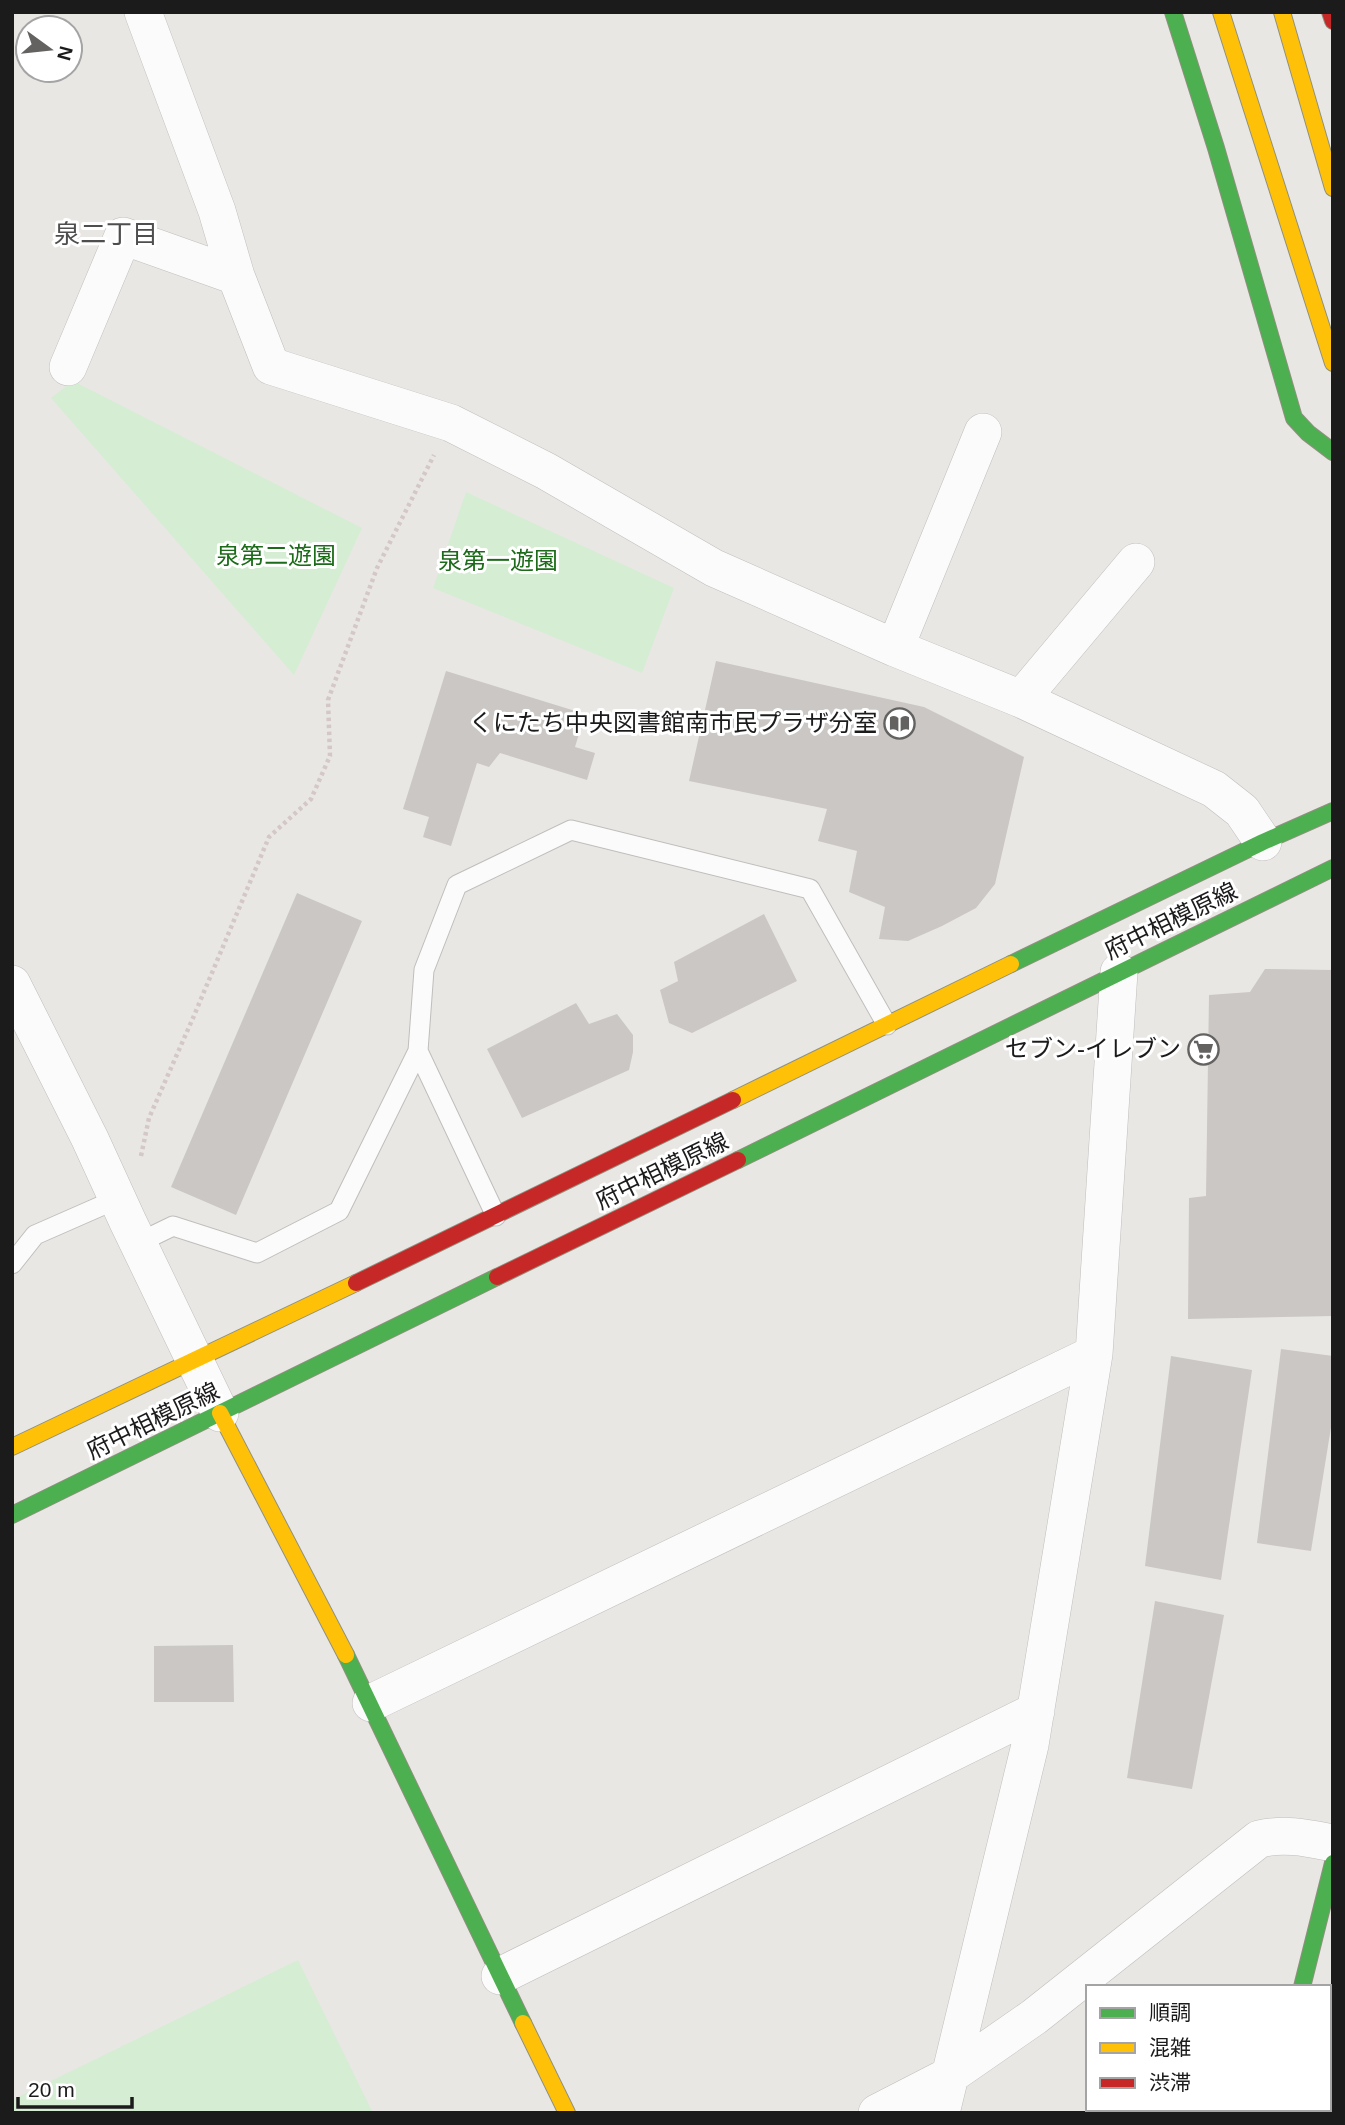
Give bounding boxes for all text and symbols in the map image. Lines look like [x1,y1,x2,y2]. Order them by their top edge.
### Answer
north arrow [14,14,84,84]
text: N [53,44,77,63]
district label: 泉二丁目 [54,219,158,249]
park label: 泉第二遊園 [216,542,336,569]
park label: 泉第一遊園 [438,547,558,574]
library icon: くにたち中央図書館南市民プラザ分室 [883,706,917,740]
place label: くにたち中央図書館南市民プラザ分室 [469,709,877,736]
street label: 府中相模原線 [1100,877,1241,964]
supermarket icon: セブン-イレブン [1187,1032,1221,1066]
place label: セブン-イレブン [1005,1035,1181,1062]
street label: 府中相模原線 [591,1127,732,1214]
street label: 府中相模原線 [82,1377,223,1464]
legend [1086,1985,1331,2111]
text: 順調 [1149,2001,1191,2024]
text: 混雑 [1149,2036,1191,2059]
scale bar [18,2066,131,2110]
text: 渋滞 [1149,2071,1191,2094]
text: 20 m [28,2078,75,2101]

